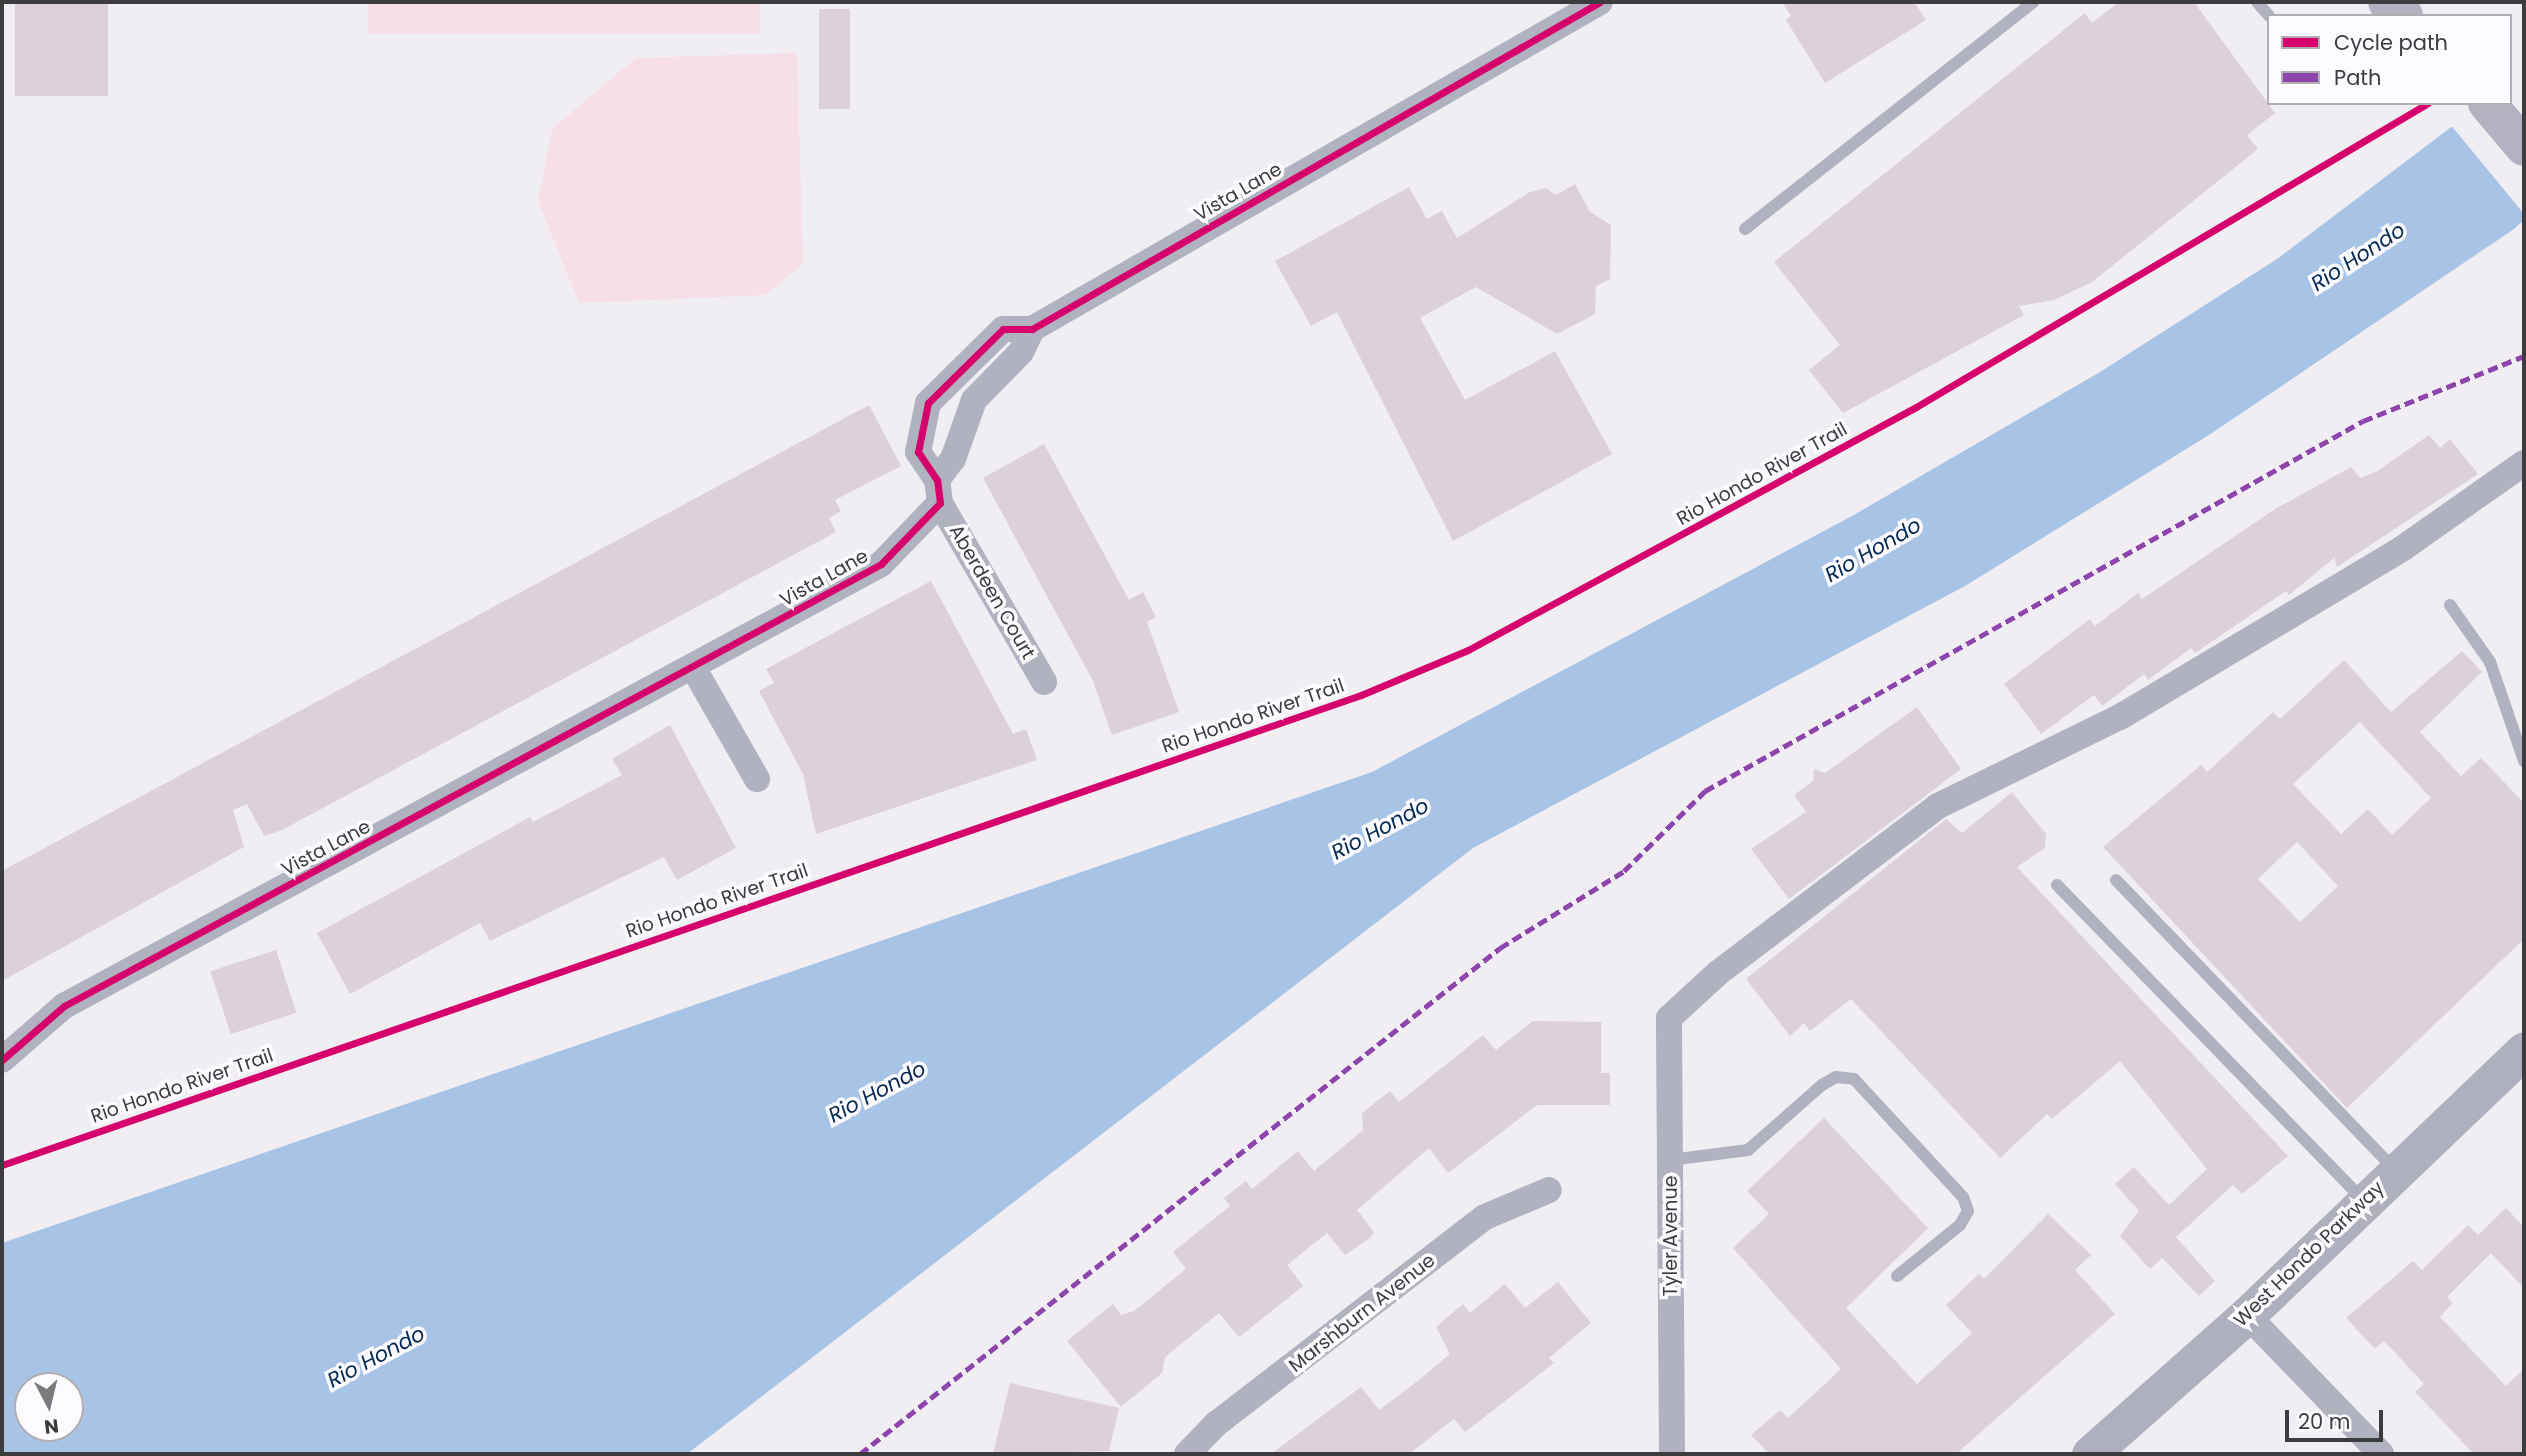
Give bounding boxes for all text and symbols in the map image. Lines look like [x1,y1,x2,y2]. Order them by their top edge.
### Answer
legend [2267,14,2512,105]
text: Cycle path [2334,28,2448,57]
text: Path [2334,63,2381,92]
street label: Vista Lane [1190,158,1286,226]
water label: Rio Hondo [2306,217,2410,297]
street label: Rio Hondo River Trail [1673,418,1851,530]
water label: Rio Hondo [1821,512,1925,588]
street label: Aberdeen Court [944,521,1040,663]
street label: Vista Lane [776,544,872,612]
street label: Rio Hondo River Trail [1159,674,1347,758]
water label: Rio Hondo [1327,793,1433,865]
street label: Vista Lane [278,815,374,881]
street label: Rio Hondo River Trail [623,859,811,943]
street label: Rio Hondo River Trail [88,1044,276,1128]
water label: Rio Hondo [824,1056,930,1128]
street label: Tyler Avenue [1660,1176,1682,1296]
street label: West Hondo Parkway [2229,1176,2389,1332]
street label: Marshburn Avenue [1284,1249,1440,1377]
water label: Rio Hondo [323,1321,429,1393]
north arrow [14,1372,84,1442]
scale bar [2288,1396,2386,1440]
text: 20 m [2298,1407,2351,1436]
text: N [43,1412,60,1441]

